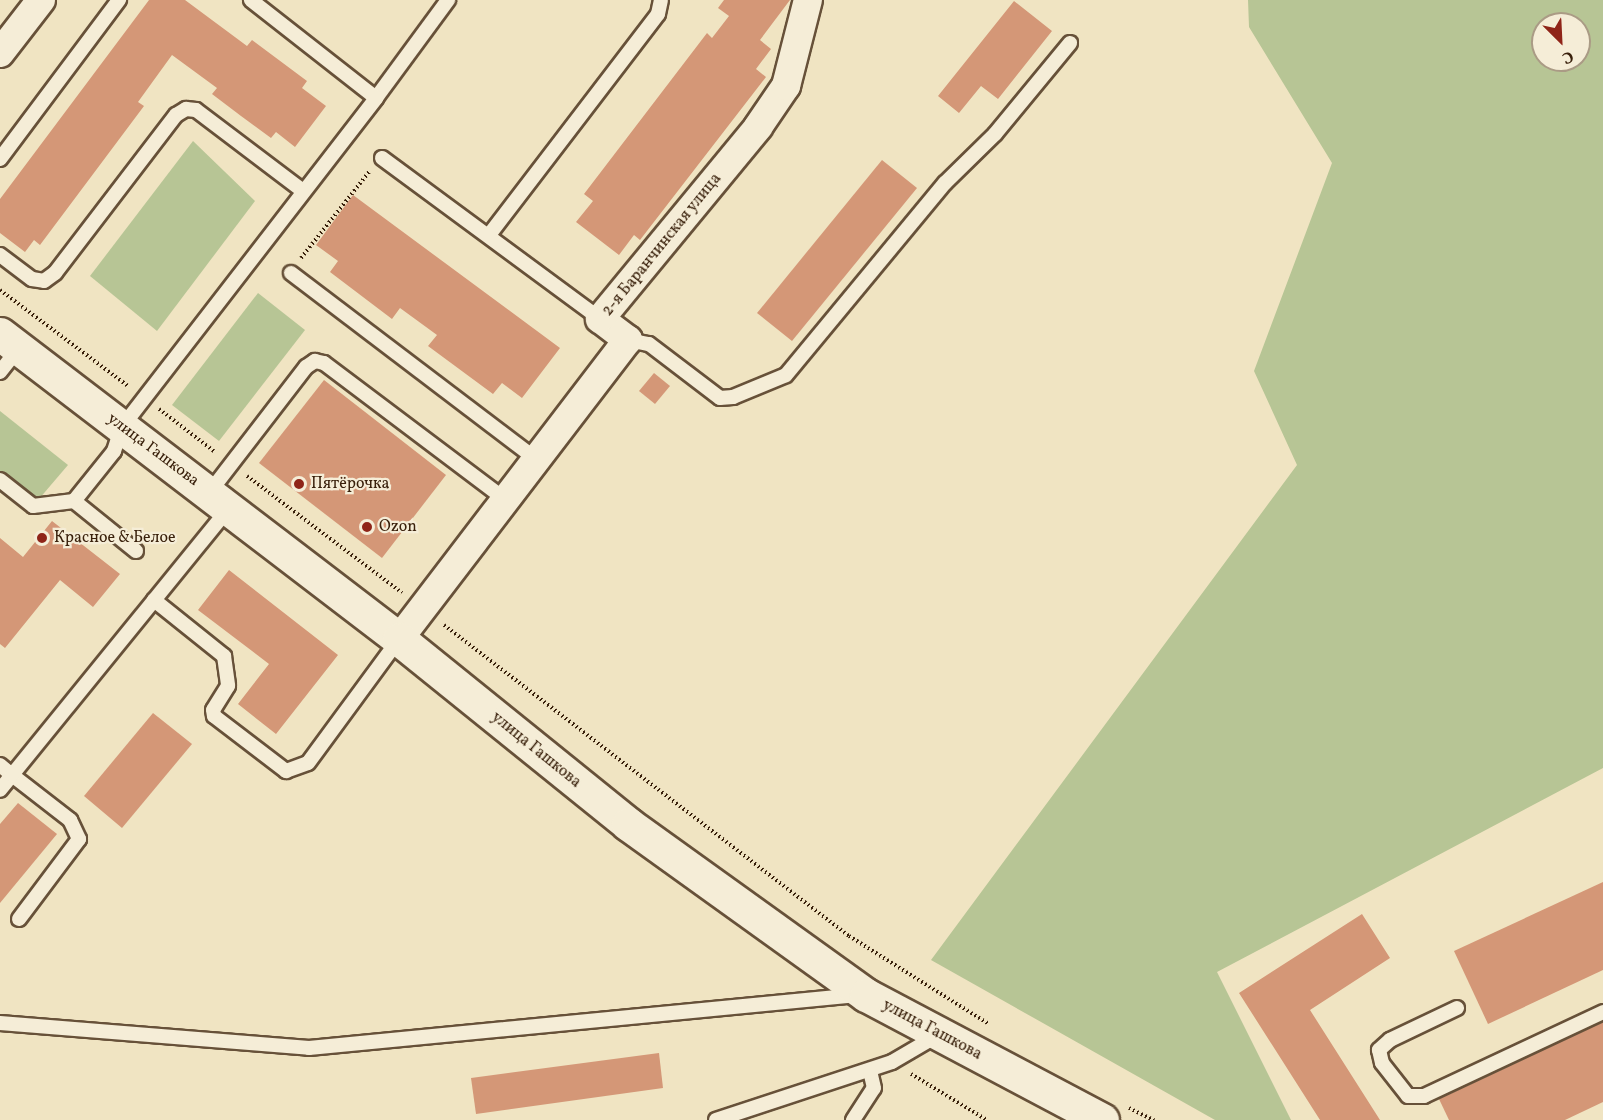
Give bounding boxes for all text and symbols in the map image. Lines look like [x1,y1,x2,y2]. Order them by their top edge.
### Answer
north arrow [1531,12,1591,72]
text: С [1558,44,1577,69]
street label: 2-я Баранчинская улица [598,169,726,321]
street label: улица Гашкова [103,409,203,491]
place label: Пятёрочка [311,474,389,494]
marker: Пятёрочка [292,477,306,491]
place label: Ozon [379,517,417,537]
marker: Ozon [360,520,374,534]
place label: Красное & Белое [54,528,176,548]
marker: Красное & Белое [35,531,49,545]
street label: улица Гашкова [487,708,585,792]
street label: улица Гашкова [879,996,985,1064]

